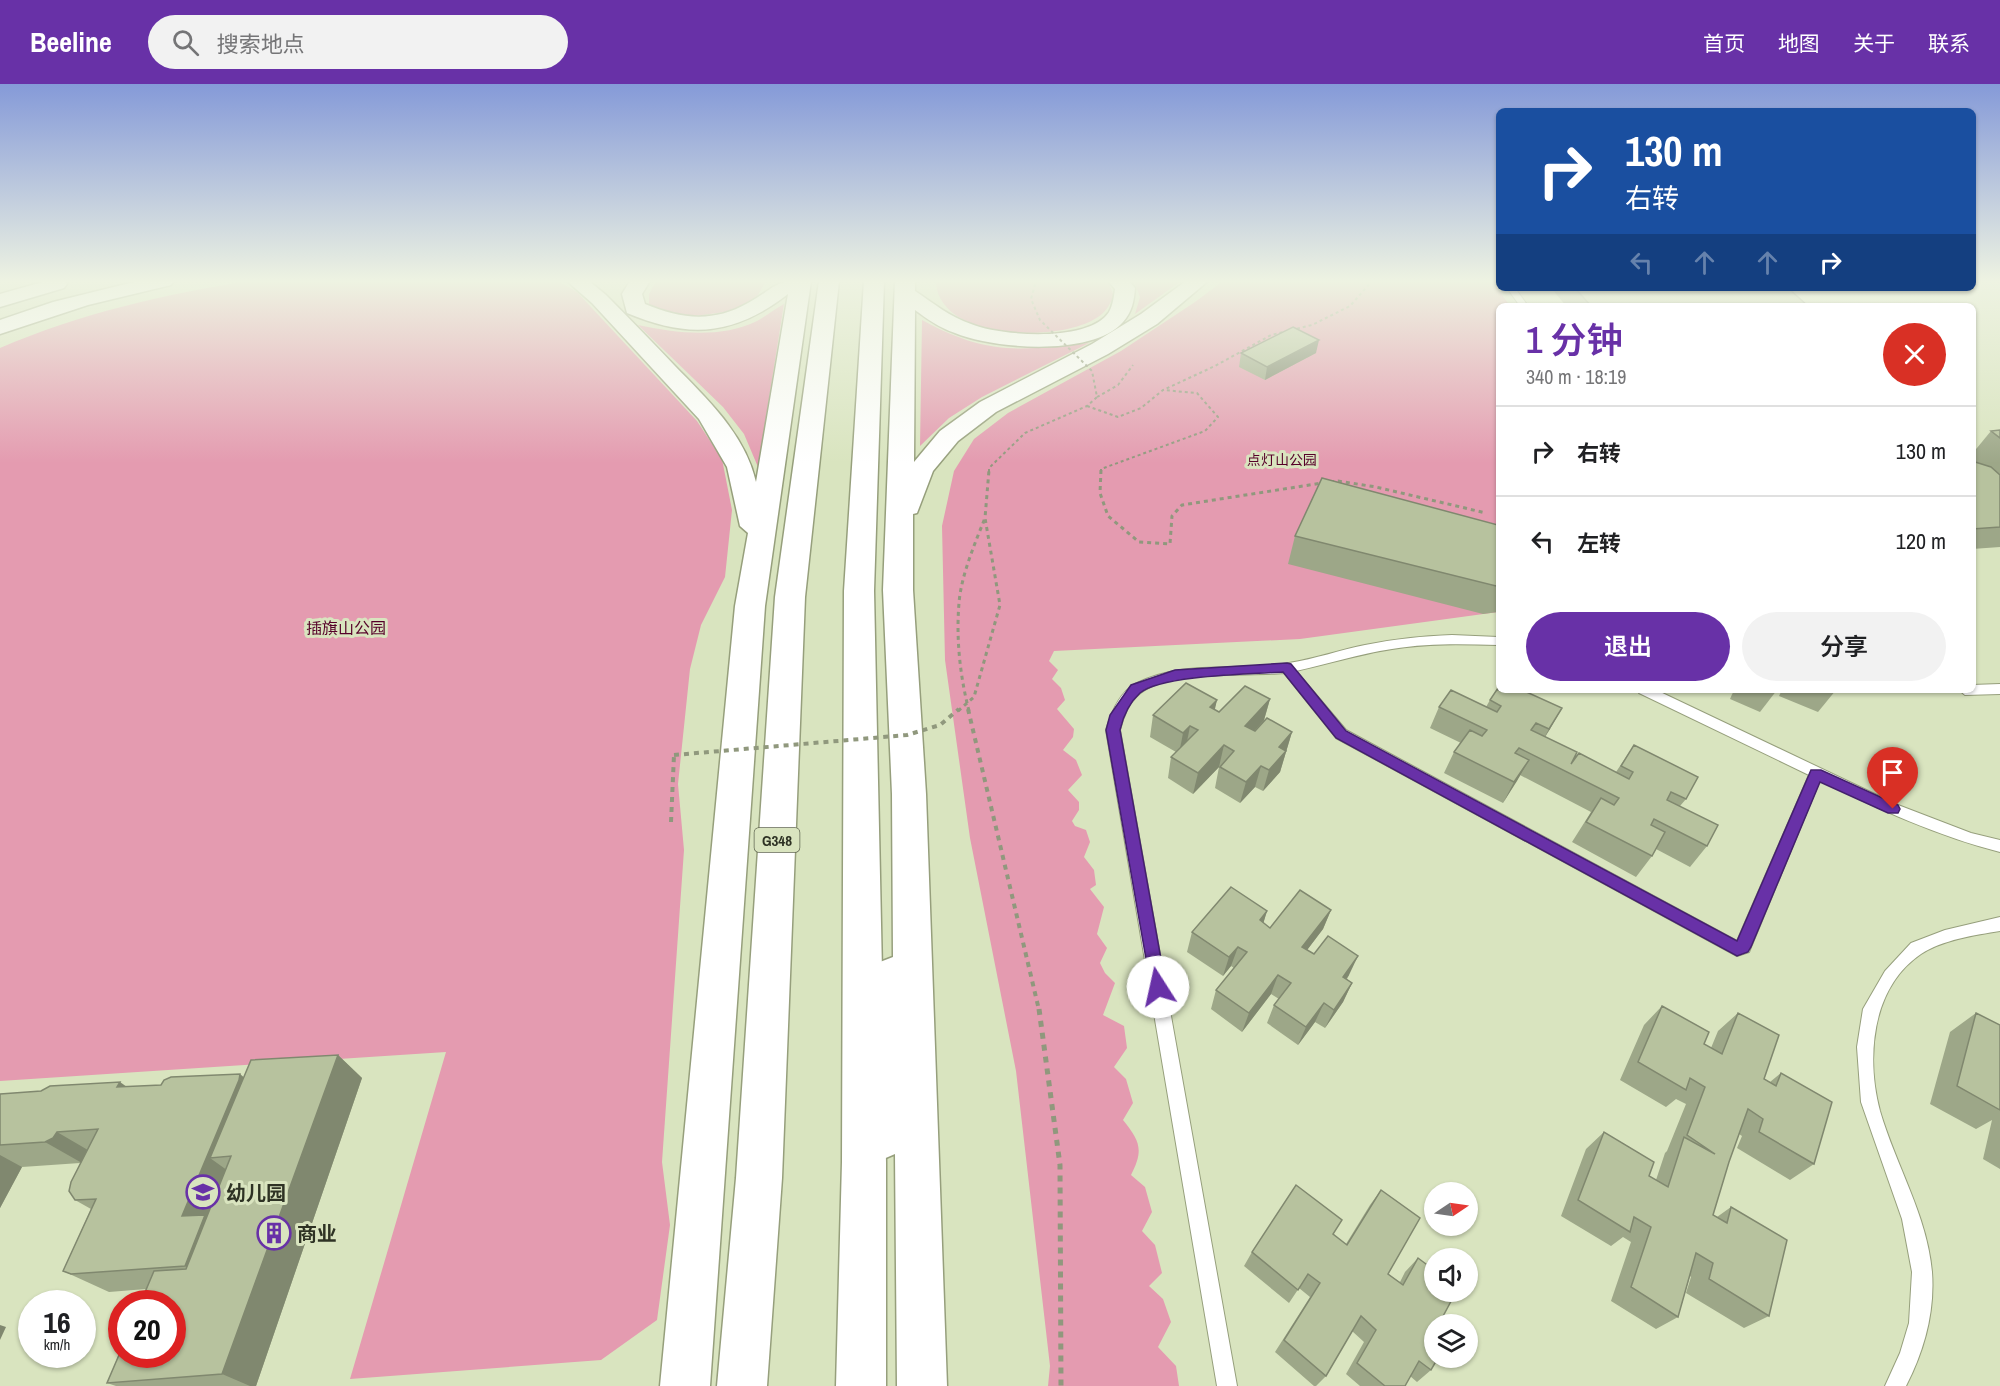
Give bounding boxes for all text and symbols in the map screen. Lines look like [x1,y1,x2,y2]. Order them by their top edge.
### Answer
search box [148,15,568,69]
text: Beeline [30,23,112,61]
icon: search [169,26,202,59]
text: 搜索地点 [217,29,305,59]
text: 首页 [1703,29,1745,58]
text: 地图 [1778,29,1820,58]
text: 关于 [1853,29,1895,58]
text: 联系 [1928,29,1970,58]
text: 130 m [1625,123,1723,179]
icon: right [1526,132,1604,210]
text: 右转 [1625,180,1679,216]
icon: left [1625,246,1658,279]
icon: ahead [1688,246,1721,279]
icon: ahead [1751,246,1784,279]
icon: right [1814,246,1847,279]
text: 1 分钟 [1526,316,1623,364]
button: close [1883,323,1946,386]
text: 340 m · 18:19 [1526,363,1626,390]
icon: right [1526,435,1559,468]
text: 130 m [1896,436,1946,466]
text: 右转 [1577,438,1621,468]
park label: 点灯山公园 [1247,451,1317,469]
icon: left [1526,525,1559,558]
text: 120 m [1896,526,1946,556]
text: 左转 [1577,528,1621,558]
button: 退出 [1526,612,1730,681]
button: 分享 [1742,612,1946,681]
park label: 插旗山公园 [306,617,386,639]
pin [1867,747,1918,809]
icon: arrive [1876,756,1909,789]
road number: G348 [754,828,800,852]
position arrow [1126,955,1190,1019]
school or university icon: 幼儿园 [185,1174,221,1210]
place label: 幼儿园 [226,1179,286,1206]
north arrow [1424,1182,1478,1236]
map controls [1424,1182,1478,1368]
building icon: 商业 [256,1215,292,1251]
place label: 商业 [297,1220,337,1247]
button: sound [1424,1248,1478,1302]
speed limit sign: 20 [108,1290,186,1368]
text: 16 [43,1302,71,1342]
button: layers [1424,1314,1478,1368]
text: km/h [44,1334,70,1355]

